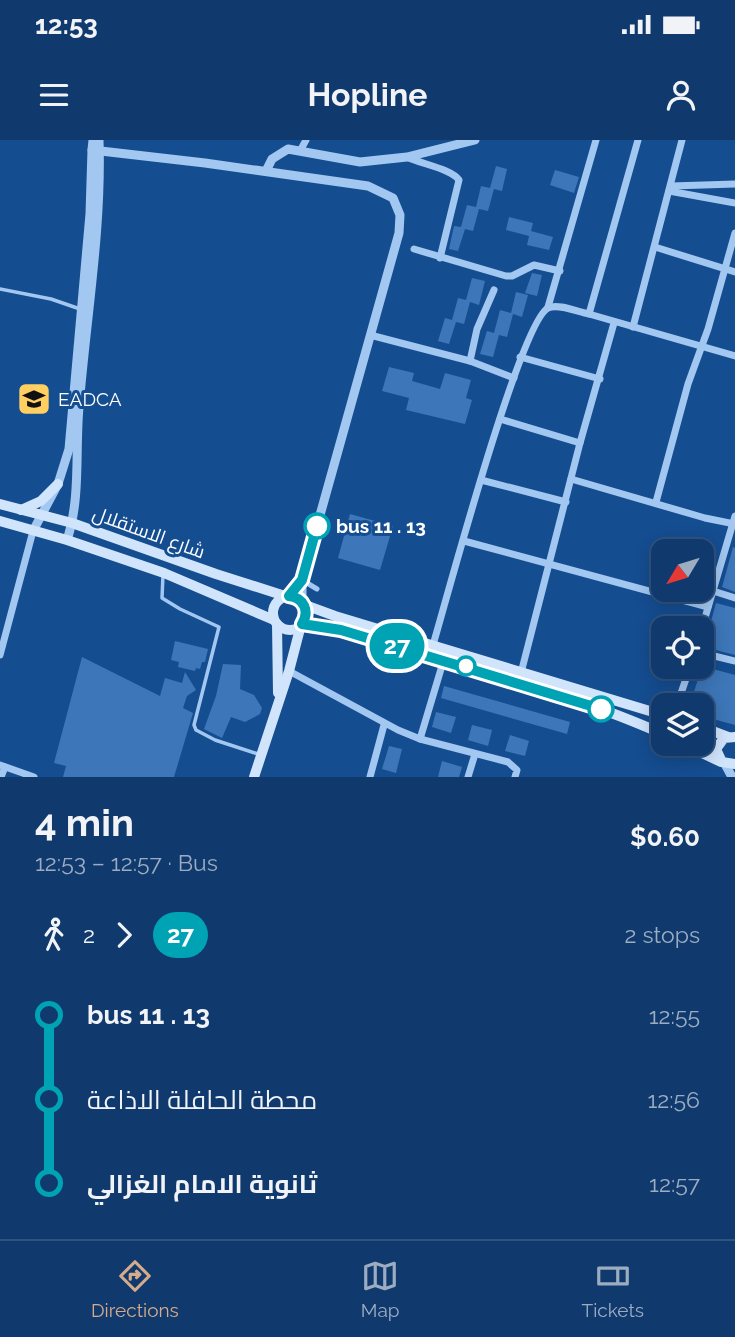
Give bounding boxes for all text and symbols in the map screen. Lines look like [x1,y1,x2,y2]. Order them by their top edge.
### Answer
text: 12:53 [35,10,98,40]
icon: menu [35,76,73,114]
text: Hopline [307,76,428,113]
icon: person [662,76,700,114]
school or university icon: EADCA [15,380,53,418]
place label: EADCA [58,388,122,410]
street label: شارع الاستقلال [89,502,208,565]
marker: bus 11 . 13 [304,513,330,539]
place label: bus 11 . 13 [336,515,426,537]
north arrow [651,539,714,602]
map controls [651,539,714,756]
button: locate [651,616,714,679]
line badge: 27 [366,623,428,669]
text: 27 [384,631,411,660]
unlabelled marker [456,656,476,676]
button: layers [651,693,714,756]
unlabelled marker [588,696,614,722]
text: 4 min [35,800,134,845]
text: $0.60 [630,822,700,852]
text: 12:53 – 12:57 · Bus [35,849,218,876]
icon: walk [35,916,73,954]
icon: forward [105,916,143,954]
text: 27 [167,920,194,949]
text: 2 [83,921,95,948]
text: 2 stops [625,921,700,948]
text: bus 11 . 13 [87,1000,210,1030]
text: 12:55 [649,1002,700,1029]
text: محطة الحافلة الاذاعة [87,1085,317,1115]
text: 12:56 [647,1086,700,1113]
text: ثانوية الامام الغزالي [87,1169,317,1199]
text: 12:57 [649,1170,700,1197]
tab: Directions [91,1257,179,1321]
tab: Map [361,1257,400,1321]
tab: Tickets [582,1257,644,1321]

